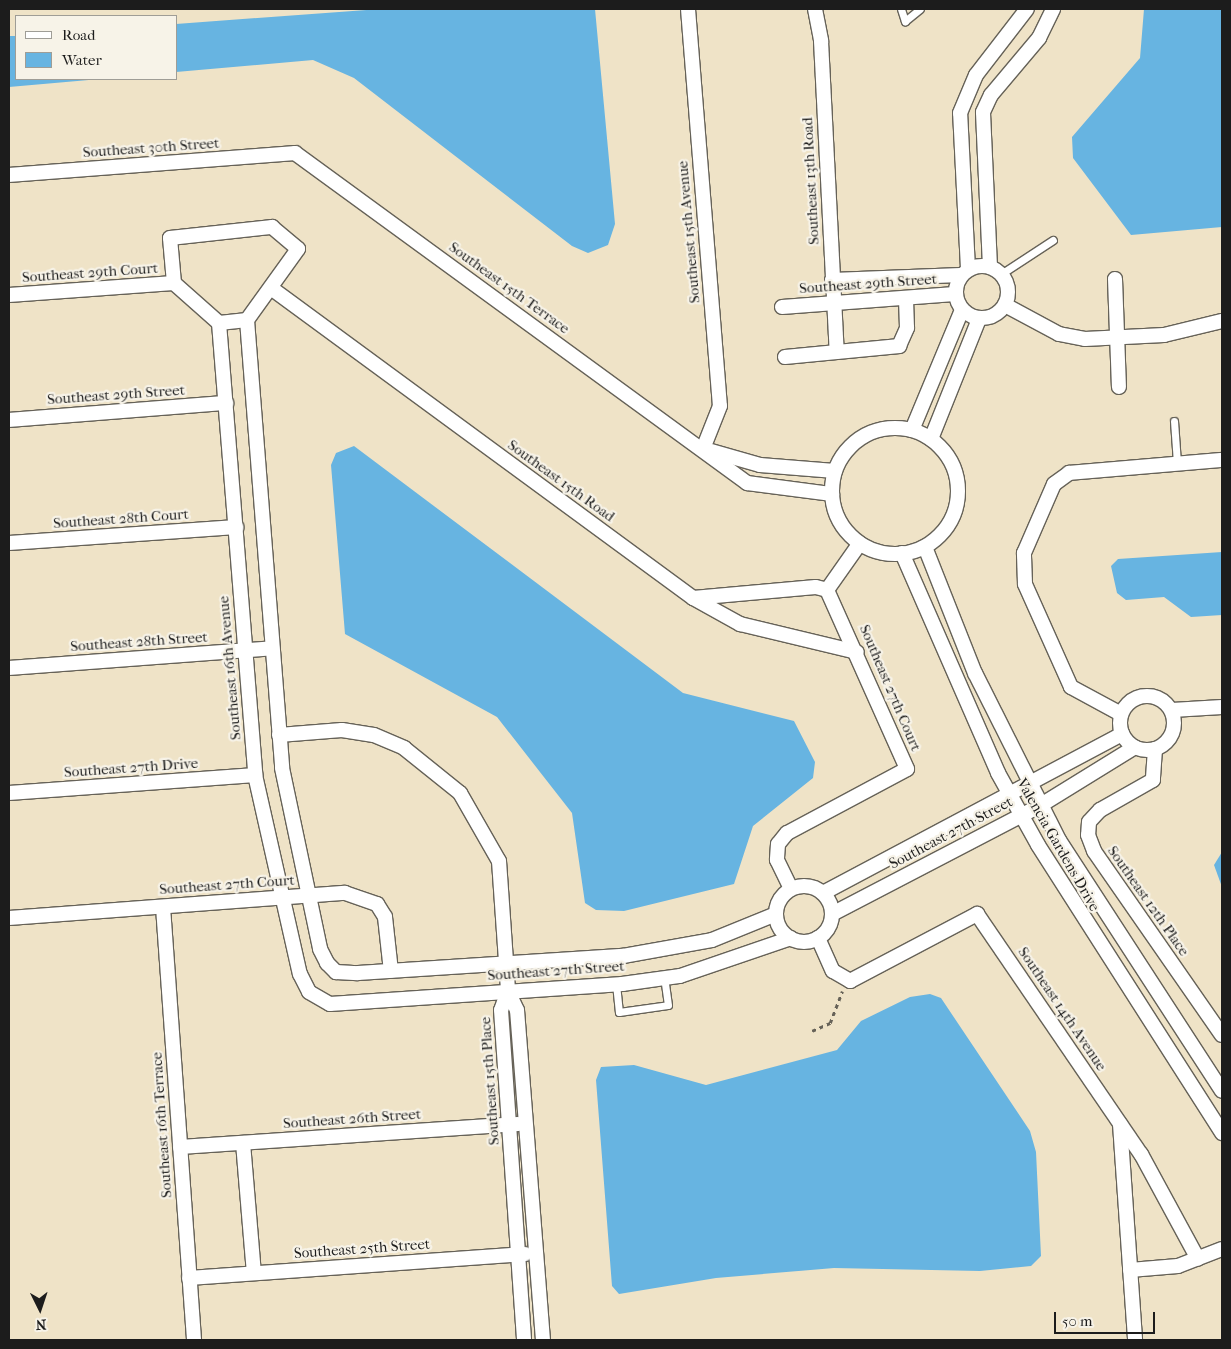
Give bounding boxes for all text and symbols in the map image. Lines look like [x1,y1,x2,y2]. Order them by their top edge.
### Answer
legend [15,15,178,80]
text: Road [62,26,95,44]
text: Water [62,51,102,69]
street label: Southeast 13th Road [799,117,823,245]
street label: Southeast 30th Street [82,134,220,162]
street label: Southeast 15th Avenue [674,160,704,304]
street label: Southeast 15th Terrace [445,238,573,338]
street label: Southeast 29th Court [21,259,159,287]
street label: Southeast 29th Street [799,270,937,298]
street label: Southeast 29th Street [47,381,185,409]
street label: Southeast 15th Road [504,436,618,526]
street label: Southeast 28th Court [53,505,189,533]
street label: Southeast 16th Avenue [215,595,245,741]
street label: Southeast 27th Court [855,622,925,754]
street label: Southeast 28th Street [70,628,208,656]
street label: Southeast 27th Drive [63,754,199,782]
street label: Valencia Gardens Drive [1013,775,1103,915]
street label: Southeast 27th Street [886,793,1016,873]
street label: Southeast 12th Place [1103,843,1193,959]
street label: Southeast 27th Court [159,871,295,899]
street label: Southeast 14th Avenue [1014,944,1110,1074]
street label: Southeast 27th Street [487,957,625,985]
street label: Southeast 15th Place [477,1016,503,1146]
street label: Southeast 16th Terrace [148,1051,176,1199]
street label: Southeast 26th Street [282,1105,422,1133]
street label: Southeast 25th Street [293,1235,431,1263]
north arrow [15,1284,65,1334]
scale bar [1056,1302,1157,1334]
text: 50 m [1062,1312,1092,1330]
text: N [35,1316,47,1333]

